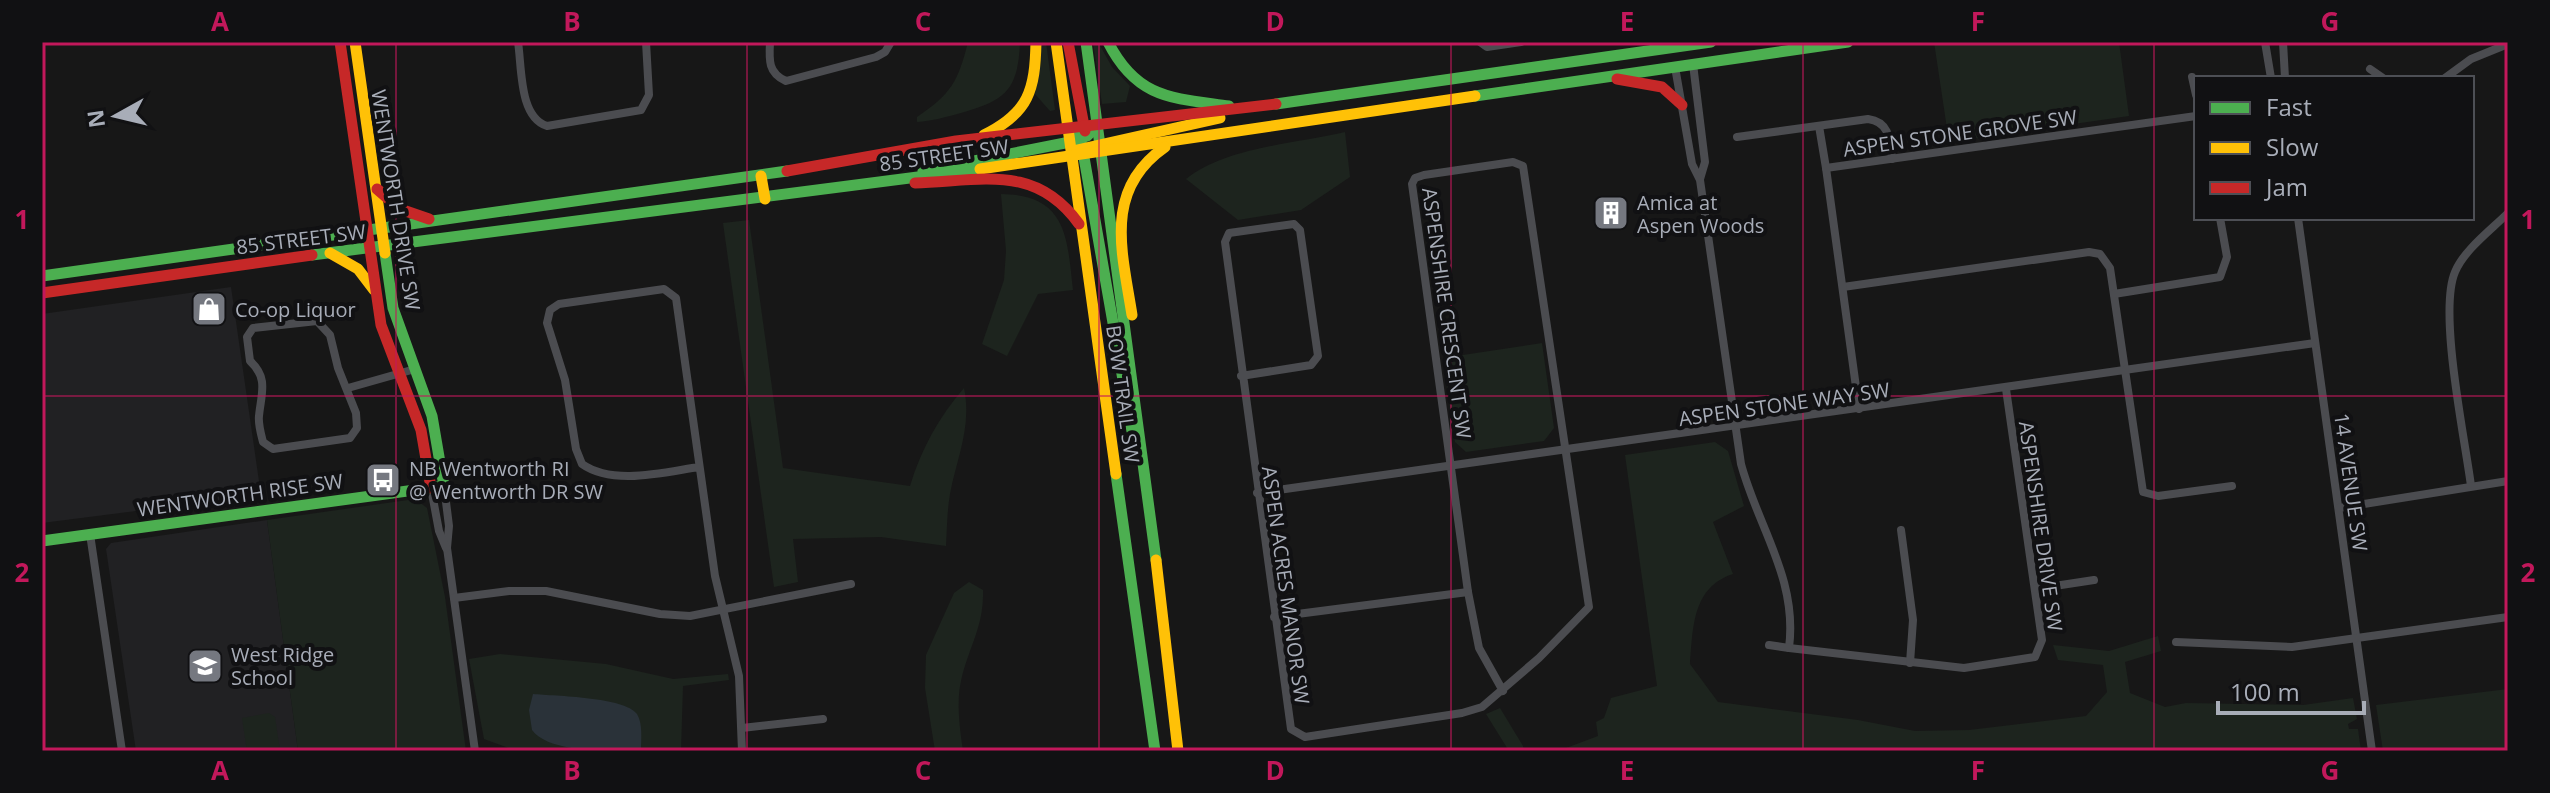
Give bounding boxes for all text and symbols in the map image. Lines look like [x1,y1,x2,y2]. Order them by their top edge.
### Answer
text: A [211,3,229,39]
text: B [563,3,581,39]
text: C [915,3,931,39]
text: D [1265,3,1285,39]
text: E [1620,3,1634,39]
text: F [1971,3,1985,39]
text: G [2321,3,2339,39]
north arrow [76,76,156,156]
legend [2194,76,2474,220]
street label: WENTWORTH DRIVE SW [365,88,427,313]
text: Fast [2266,90,2312,123]
street label: ASPEN STONE GROVE SW [1841,103,2079,163]
text: N [79,108,111,130]
text: Slow [2266,130,2319,163]
street label: 85 STREET SW [878,132,1011,177]
text: Jam [2264,170,2308,203]
street label: ASPENSHIRE CRESCENT SW [1416,186,1478,441]
place label: Amica at Aspen Woods [1637,189,1764,239]
building icon: Amica at Aspen Woods [1592,194,1630,232]
text: 1 [15,201,29,237]
text: 1 [2521,201,2535,237]
street label: 85 STREET SW [235,218,368,260]
shop icon: Co-op Liquor [190,290,228,328]
place label: Co-op Liquor [235,296,356,323]
street label: BOW TRAIL SW [1100,323,1146,465]
street label: ASPEN STONE WAY SW [1677,376,1892,432]
street label: 14 AVENUE SW [2328,411,2374,553]
street label: ASPENSHIRE DRIVE SW [2013,419,2069,633]
place label: NB Wentworth RI @ Wentworth DR SW [409,455,604,505]
bus stop icon: NB Wentworth RI @ Wentworth DR SW [364,461,402,499]
street label: ASPEN ACRES MANOR SW [1256,464,1316,706]
street label: WENTWORTH RISE SW [135,467,345,523]
text: 2 [15,554,30,590]
text: 2 [2521,554,2536,590]
place label: West Ridge School [231,641,334,691]
school or university icon: West Ridge School [186,647,224,685]
scale bar [2218,665,2364,715]
text: 100 m [2230,675,2300,708]
text: A [211,752,229,788]
text: B [563,752,581,788]
text: C [915,752,931,788]
text: D [1265,752,1285,788]
text: E [1620,752,1634,788]
text: F [1971,752,1985,788]
text: G [2321,752,2339,788]

